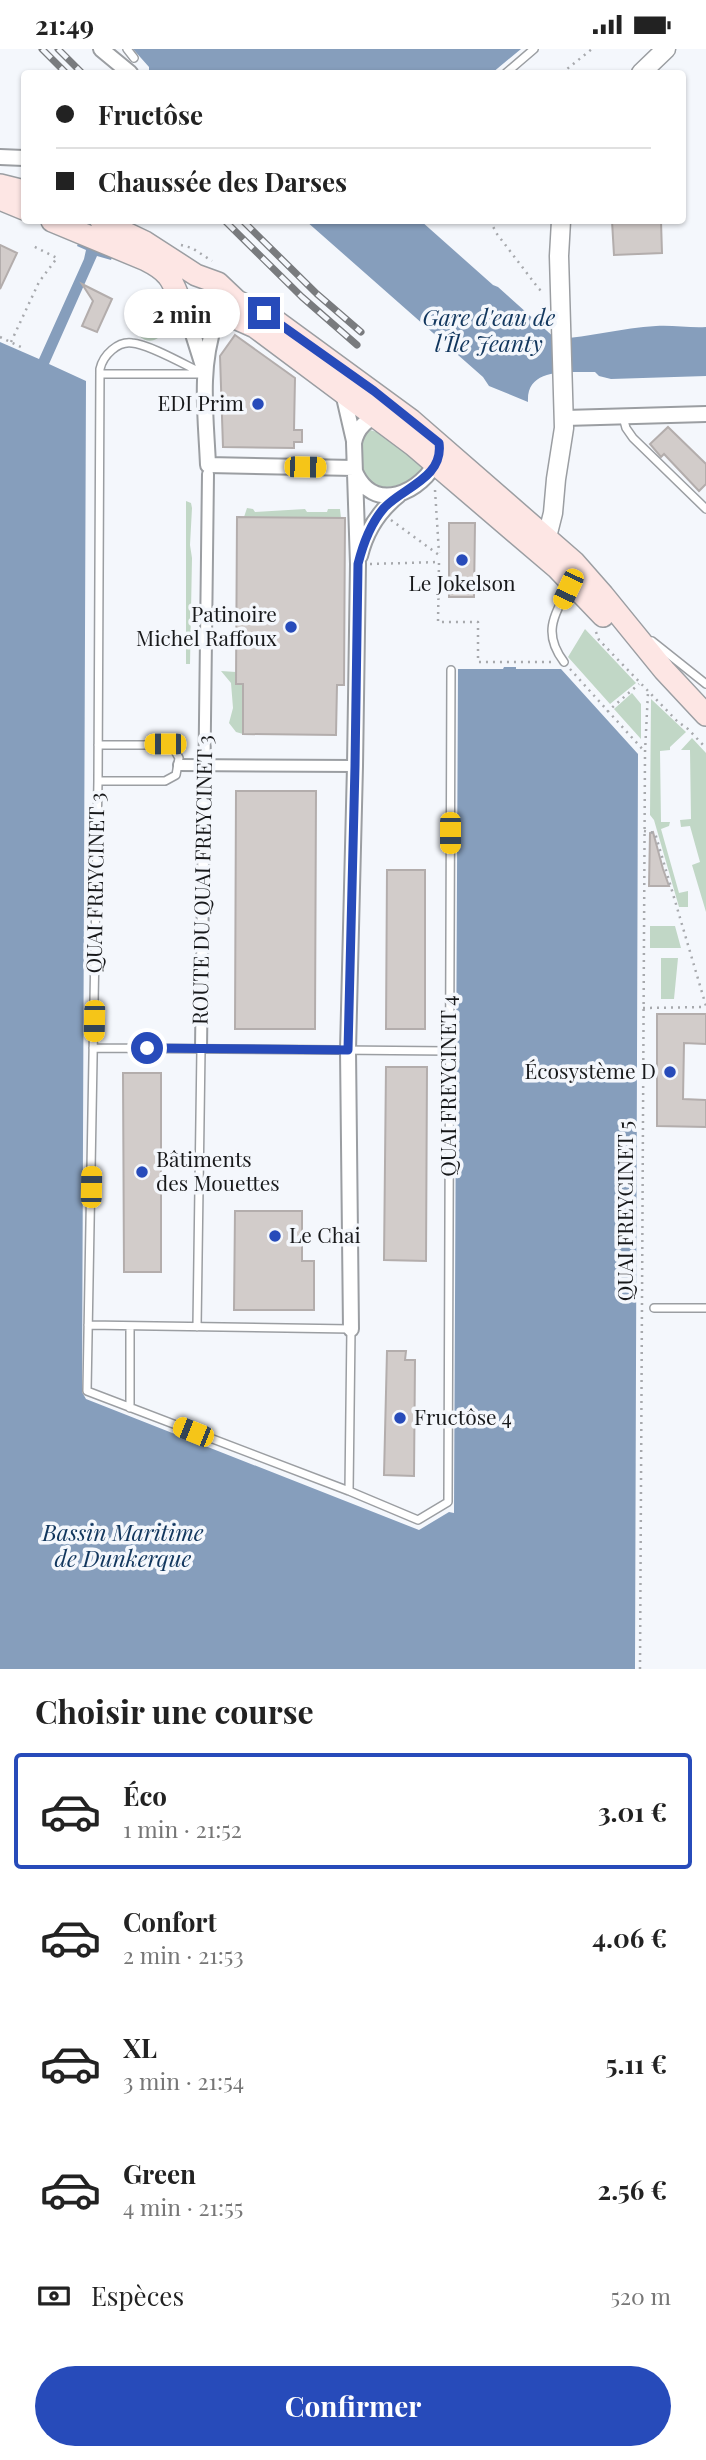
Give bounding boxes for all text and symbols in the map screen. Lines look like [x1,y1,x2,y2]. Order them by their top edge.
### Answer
text: 21:49 [35,7,94,42]
text: Fructôse [98,97,203,132]
text: Chaussée des Darses [98,164,347,199]
callout: 2 min [124,289,240,337]
route end [248,297,280,329]
text: 2 min [152,298,212,329]
water label: Gare d'eau de l'Île Jeanty [423,301,556,358]
place label: EDI Prim [157,388,244,416]
marker: EDI Prim [250,396,266,412]
car [284,456,327,478]
marker: Le Jokelson [454,552,470,568]
car [550,566,587,612]
place label: Le Jokelson [409,568,516,596]
place label: Patinoire Michel Raffoux [136,599,277,651]
marker: Patinoire Michel Raffoux [283,619,299,635]
car [145,734,187,755]
street label: ROUTE DU QUAI FREYCINET 3 [184,735,218,1025]
street label: QUAI FREYCINET 3 [78,792,110,974]
car [440,812,461,854]
street label: QUAI FREYCINET 4 [433,995,461,1177]
car [84,1000,105,1042]
route start [131,1032,163,1064]
place label: Écosystème D [525,1056,656,1084]
marker: Écosystème D [662,1064,678,1080]
street label: QUAI FREYCINET 5 [610,1121,638,1301]
place label: Bâtiments des Mouettes [156,1144,280,1196]
marker: Bâtiments des Mouettes [134,1164,150,1180]
car [81,1166,102,1208]
place label: Le Chai [289,1220,361,1248]
marker: Le Chai [267,1228,283,1244]
place label: Fructôse 4 [414,1402,512,1430]
marker: Fructôse 4 [392,1410,408,1426]
car [170,1414,217,1450]
water label: Bassin Maritime de Dunkerque [41,1516,204,1573]
text: Choisir une course [35,1689,314,1732]
text: Éco [123,1778,167,1813]
icon: car [39,1780,102,1843]
text: 3.01 € [598,1794,667,1829]
text: 1 min · 21:52 [123,1813,242,1844]
text: Confort [123,1904,217,1939]
icon: car [39,1906,102,1969]
text: 4.06 € [592,1920,667,1955]
text: 2 min · 21:53 [123,1939,244,1970]
text: XL [123,2030,157,2065]
icon: car [39,2032,102,2095]
text: 5.11 € [605,2046,667,2081]
text: 3 min · 21:54 [123,2065,244,2096]
text: Green [123,2156,196,2191]
icon: car [39,2158,102,2221]
text: 2.56 € [598,2172,667,2207]
text: 4 min · 21:55 [123,2191,243,2222]
icon: cash [35,2277,73,2315]
text: Espèces [91,2278,184,2313]
text: 520 m [610,2280,671,2311]
button: Confirmer [35,2366,671,2446]

